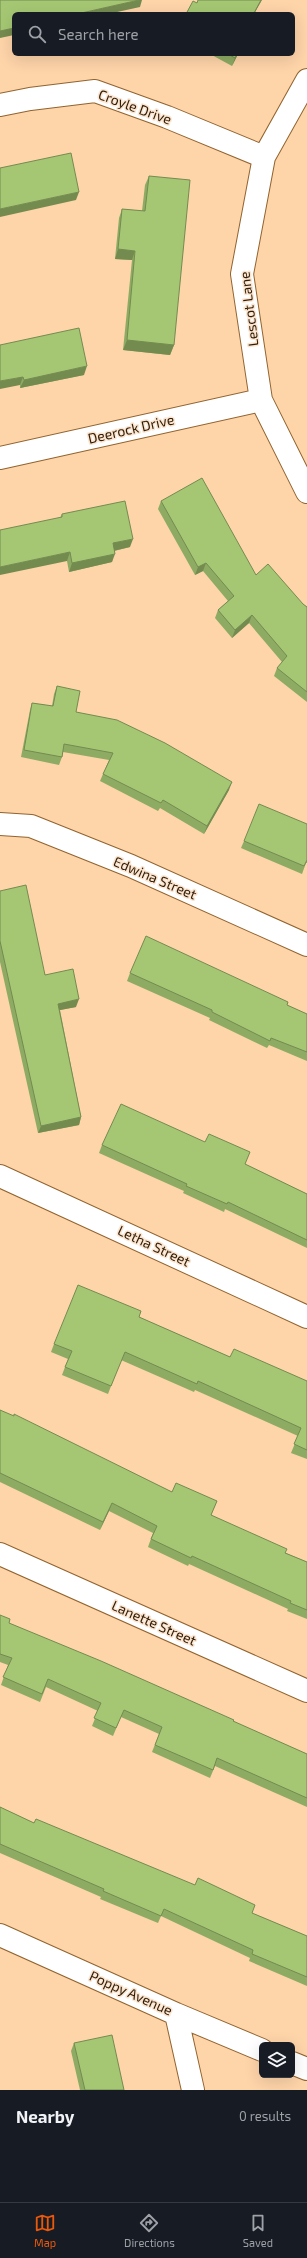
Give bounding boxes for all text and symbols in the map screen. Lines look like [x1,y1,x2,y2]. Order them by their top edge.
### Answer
search box [12,12,295,56]
icon: search [26,23,48,45]
text: Search here [58,25,139,43]
street label: Croyle Drive [96,85,174,128]
street label: Lescot Lane [235,271,262,348]
street label: Deerock Drive [86,410,176,447]
street label: Edwina Street [111,852,199,903]
street label: Letha Street [115,1221,193,1270]
street label: Lanette Street [109,1596,199,1649]
street label: Poppy Avenue [87,1967,175,2018]
map controls [259,2042,295,2078]
button: layers [259,2042,295,2078]
text: Nearby [16,2106,74,2126]
text: 0 results [239,2108,291,2124]
tab: Map [34,2212,56,2249]
tab: Directions [124,2212,175,2249]
tab: Saved [243,2212,273,2249]

